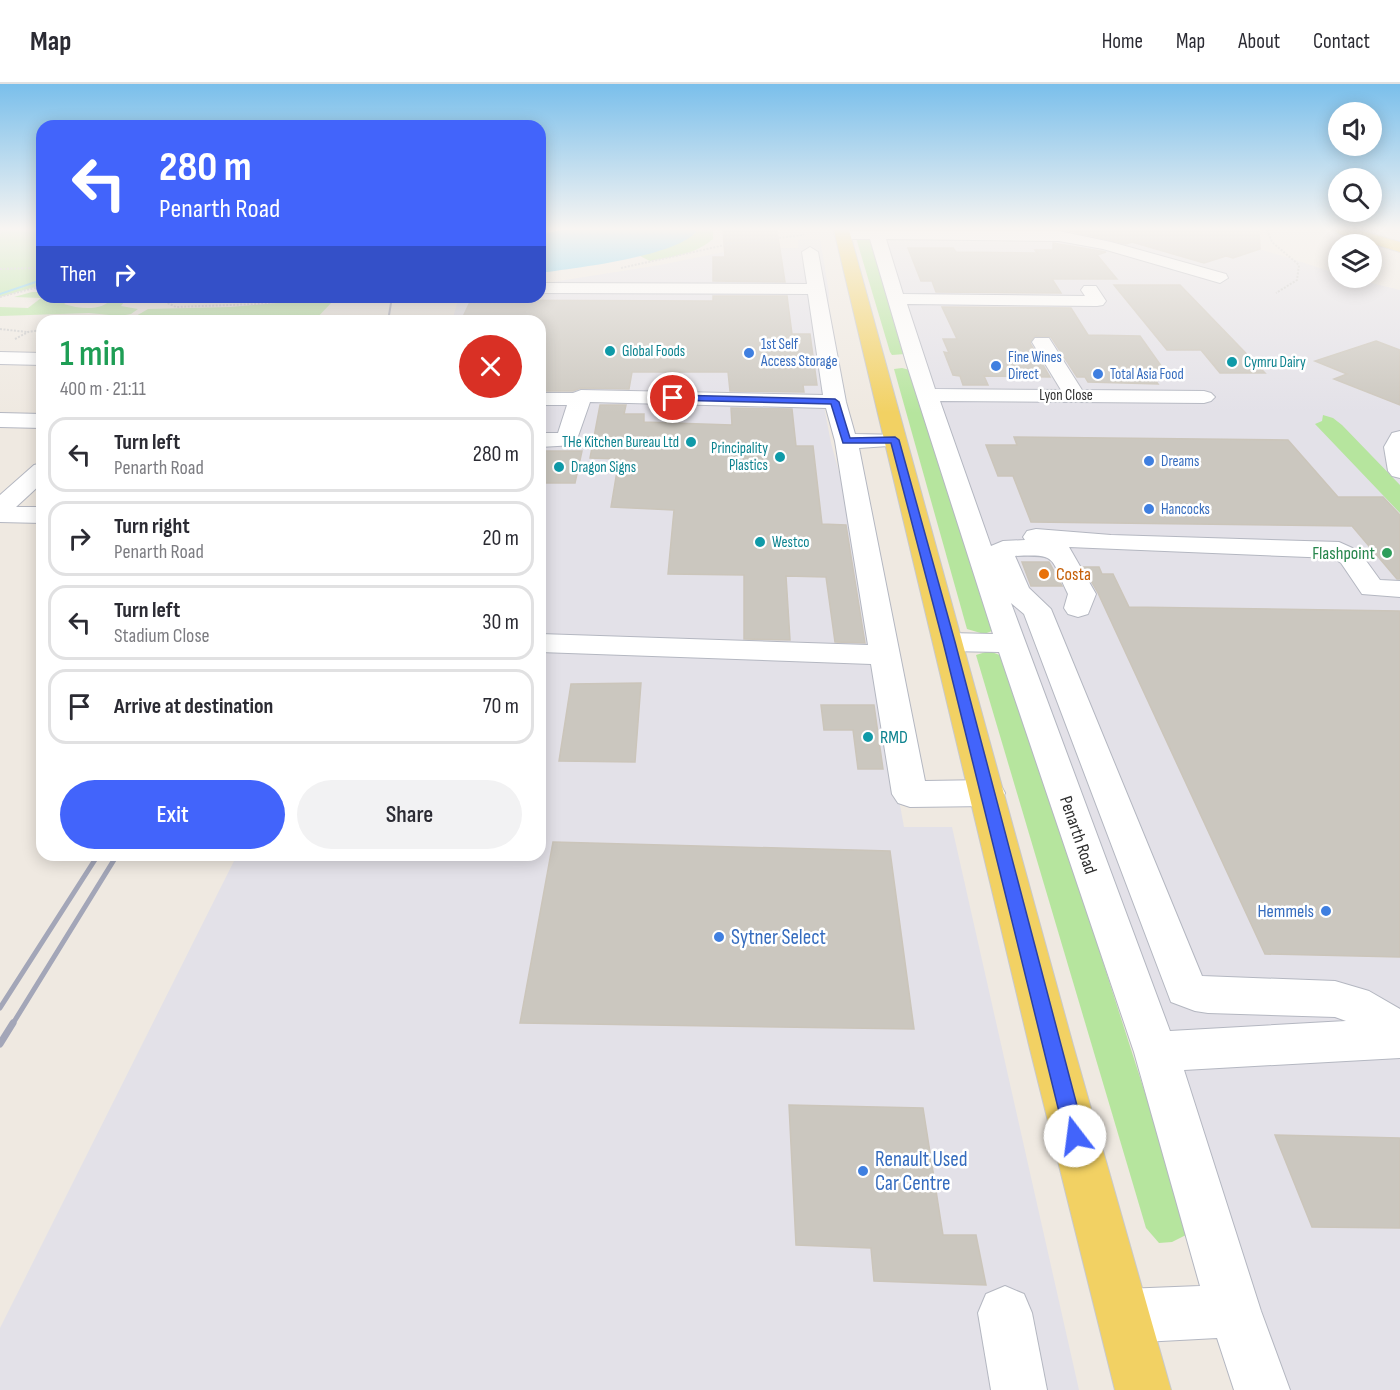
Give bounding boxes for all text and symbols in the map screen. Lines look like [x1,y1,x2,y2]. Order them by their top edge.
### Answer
text: Map [30,25,71,58]
text: Home [1102,29,1143,54]
text: Map [1176,29,1205,54]
text: About [1238,29,1280,54]
text: Contact [1313,29,1370,54]
map controls [1328,102,1382,288]
button: sound [1328,102,1382,156]
text: 280 m [159,142,252,193]
icon: left [60,144,138,222]
button: search [1328,168,1382,222]
text: Penarth Road [159,193,280,225]
button: layers [1328,234,1382,288]
icon: right [108,258,141,291]
text: Then [60,261,96,288]
text: 1 min [60,333,125,376]
button: close [459,335,522,398]
place label: 1st Self Access Storage [760,335,837,371]
place label: Global Foods [622,342,685,361]
marker: Global Foods [603,344,617,358]
marker: 1st Self Access Storage [742,346,756,360]
place label: Fine Wines Direct [1008,348,1062,384]
place label: Cymru Dairy [1244,353,1306,372]
marker: Cymru Dairy [1225,355,1239,369]
marker: Fine Wines Direct [989,359,1003,373]
place label: Total Asia Food [1110,365,1184,384]
marker: Total Asia Food [1091,367,1105,381]
pin [647,372,698,423]
text: 400 m · 21:11 [60,377,146,401]
icon: arrive [656,381,689,414]
street label: Lyon Close [1039,386,1093,405]
text: Turn left [114,429,180,456]
place label: THe Kitchen Bureau Ltd [562,433,679,452]
marker: THe Kitchen Bureau Ltd [684,435,698,449]
icon: left [63,438,96,471]
place label: Principality Plastics [711,439,768,475]
text: 280 m [473,441,519,468]
marker: Principality Plastics [773,450,787,464]
place label: Dreams [1161,452,1199,471]
marker: Dreams [1142,454,1156,468]
text: Penarth Road [114,456,204,480]
place label: Dragon Signs [571,458,636,477]
marker: Dragon Signs [552,460,566,474]
place label: Hancocks [1161,500,1210,519]
marker: Hancocks [1142,502,1156,516]
text: Turn right [114,513,190,540]
icon: right [63,522,96,555]
text: 20 m [483,525,519,552]
place label: Westco [772,533,810,552]
marker: Westco [753,535,767,549]
text: Penarth Road [114,540,204,564]
place label: Flashpoint [1312,543,1376,564]
marker: Flashpoint [1380,546,1394,560]
place label: Costa [1056,564,1091,585]
marker: Costa [1037,567,1051,581]
text: Turn left [114,597,180,624]
icon: left [63,606,96,639]
text: 30 m [482,609,519,636]
text: Stadium Close [114,624,210,648]
icon: arrive [63,690,96,723]
text: Arrive at destination [114,693,273,720]
text: 70 m [483,693,519,720]
place label: RMD [880,727,908,748]
marker: RMD [861,730,875,744]
button: Exit [60,780,285,849]
button: Share [297,780,522,849]
street label: Penarth Road [1055,793,1101,877]
place label: Hemmels [1257,901,1314,922]
marker: Hemmels [1319,904,1333,918]
place label: Sytner Select [731,925,826,950]
marker: Sytner Select [712,930,726,944]
position arrow [1043,1104,1107,1168]
place label: Renault Used Car Centre [875,1147,968,1196]
marker: Renault Used Car Centre [856,1164,870,1178]

